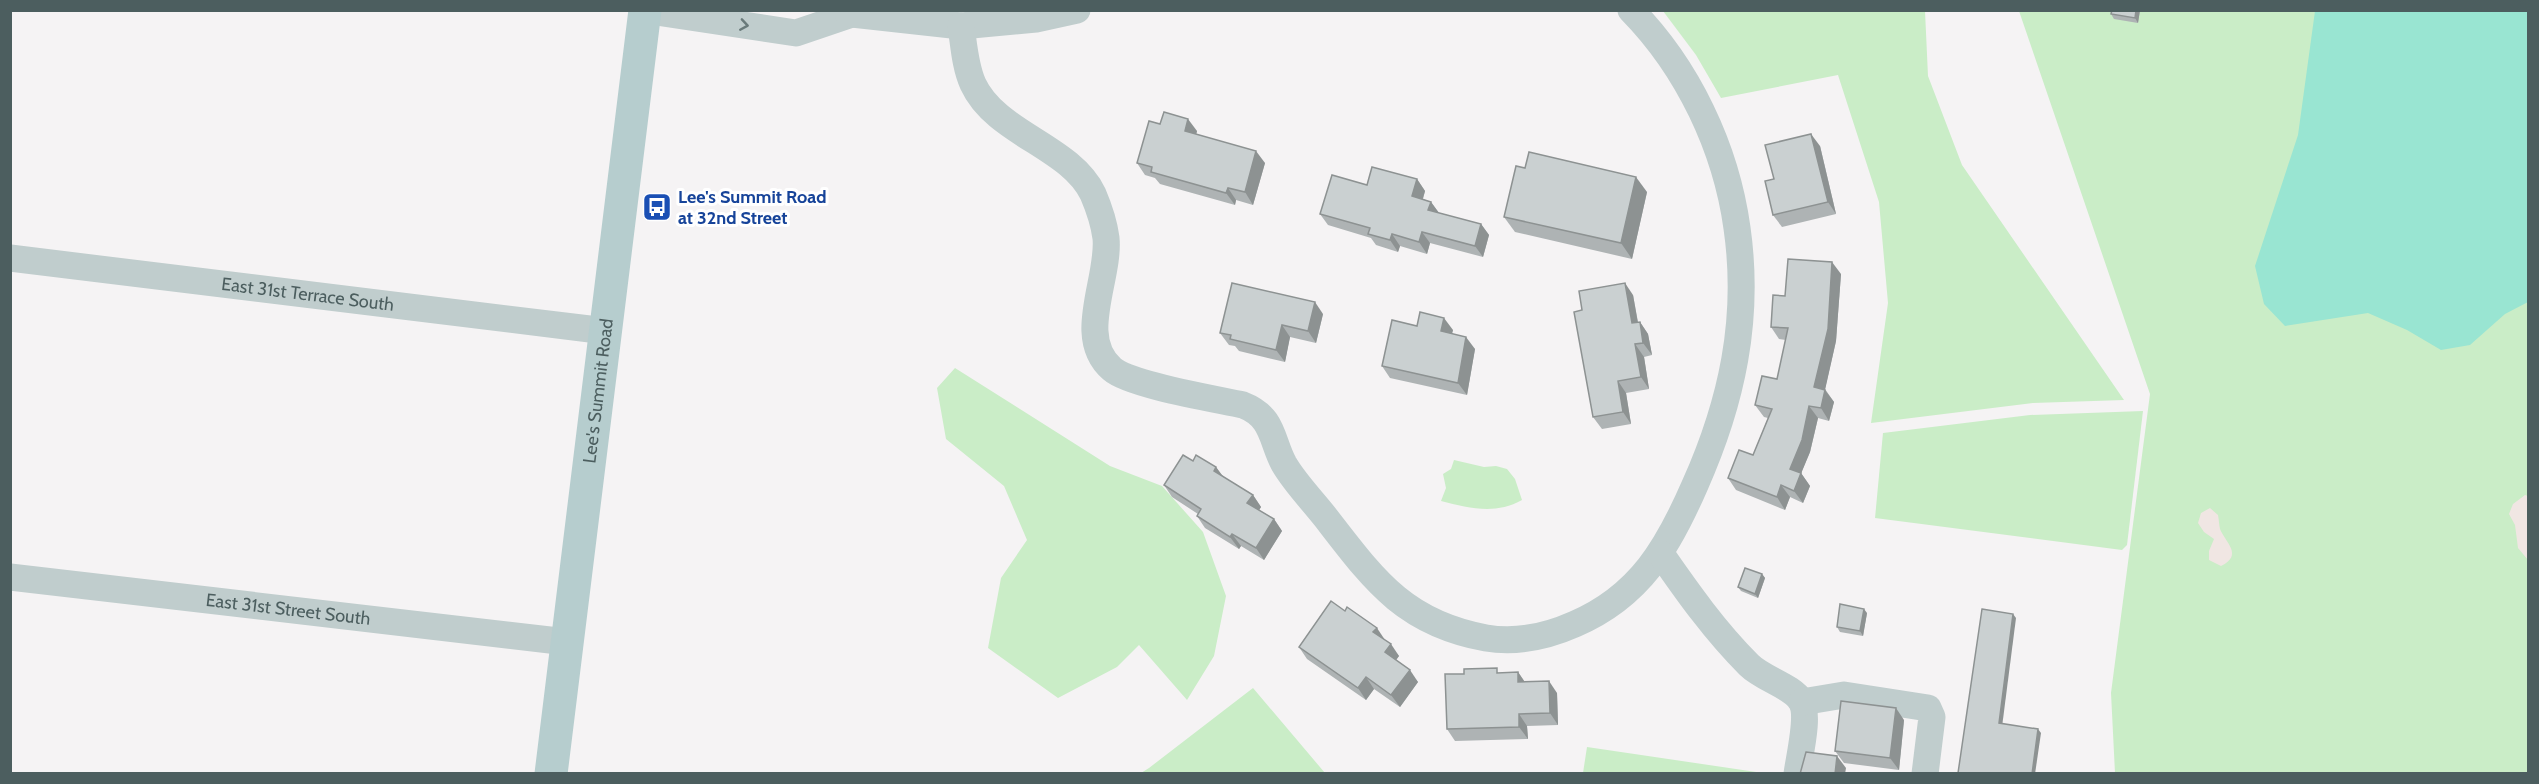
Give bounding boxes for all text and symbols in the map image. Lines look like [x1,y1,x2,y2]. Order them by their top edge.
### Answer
one-way arrow [739,18,749,30]
place label: Lee's Summit Road at 32nd Street [678,186,826,229]
bus stop icon: Lee's Summit Road at 32nd Street [641,191,673,223]
street label: East 31st Terrace South [220,273,395,316]
street label: Lee's Summit Road [578,317,618,465]
street label: East 31st Street South [205,589,372,630]

